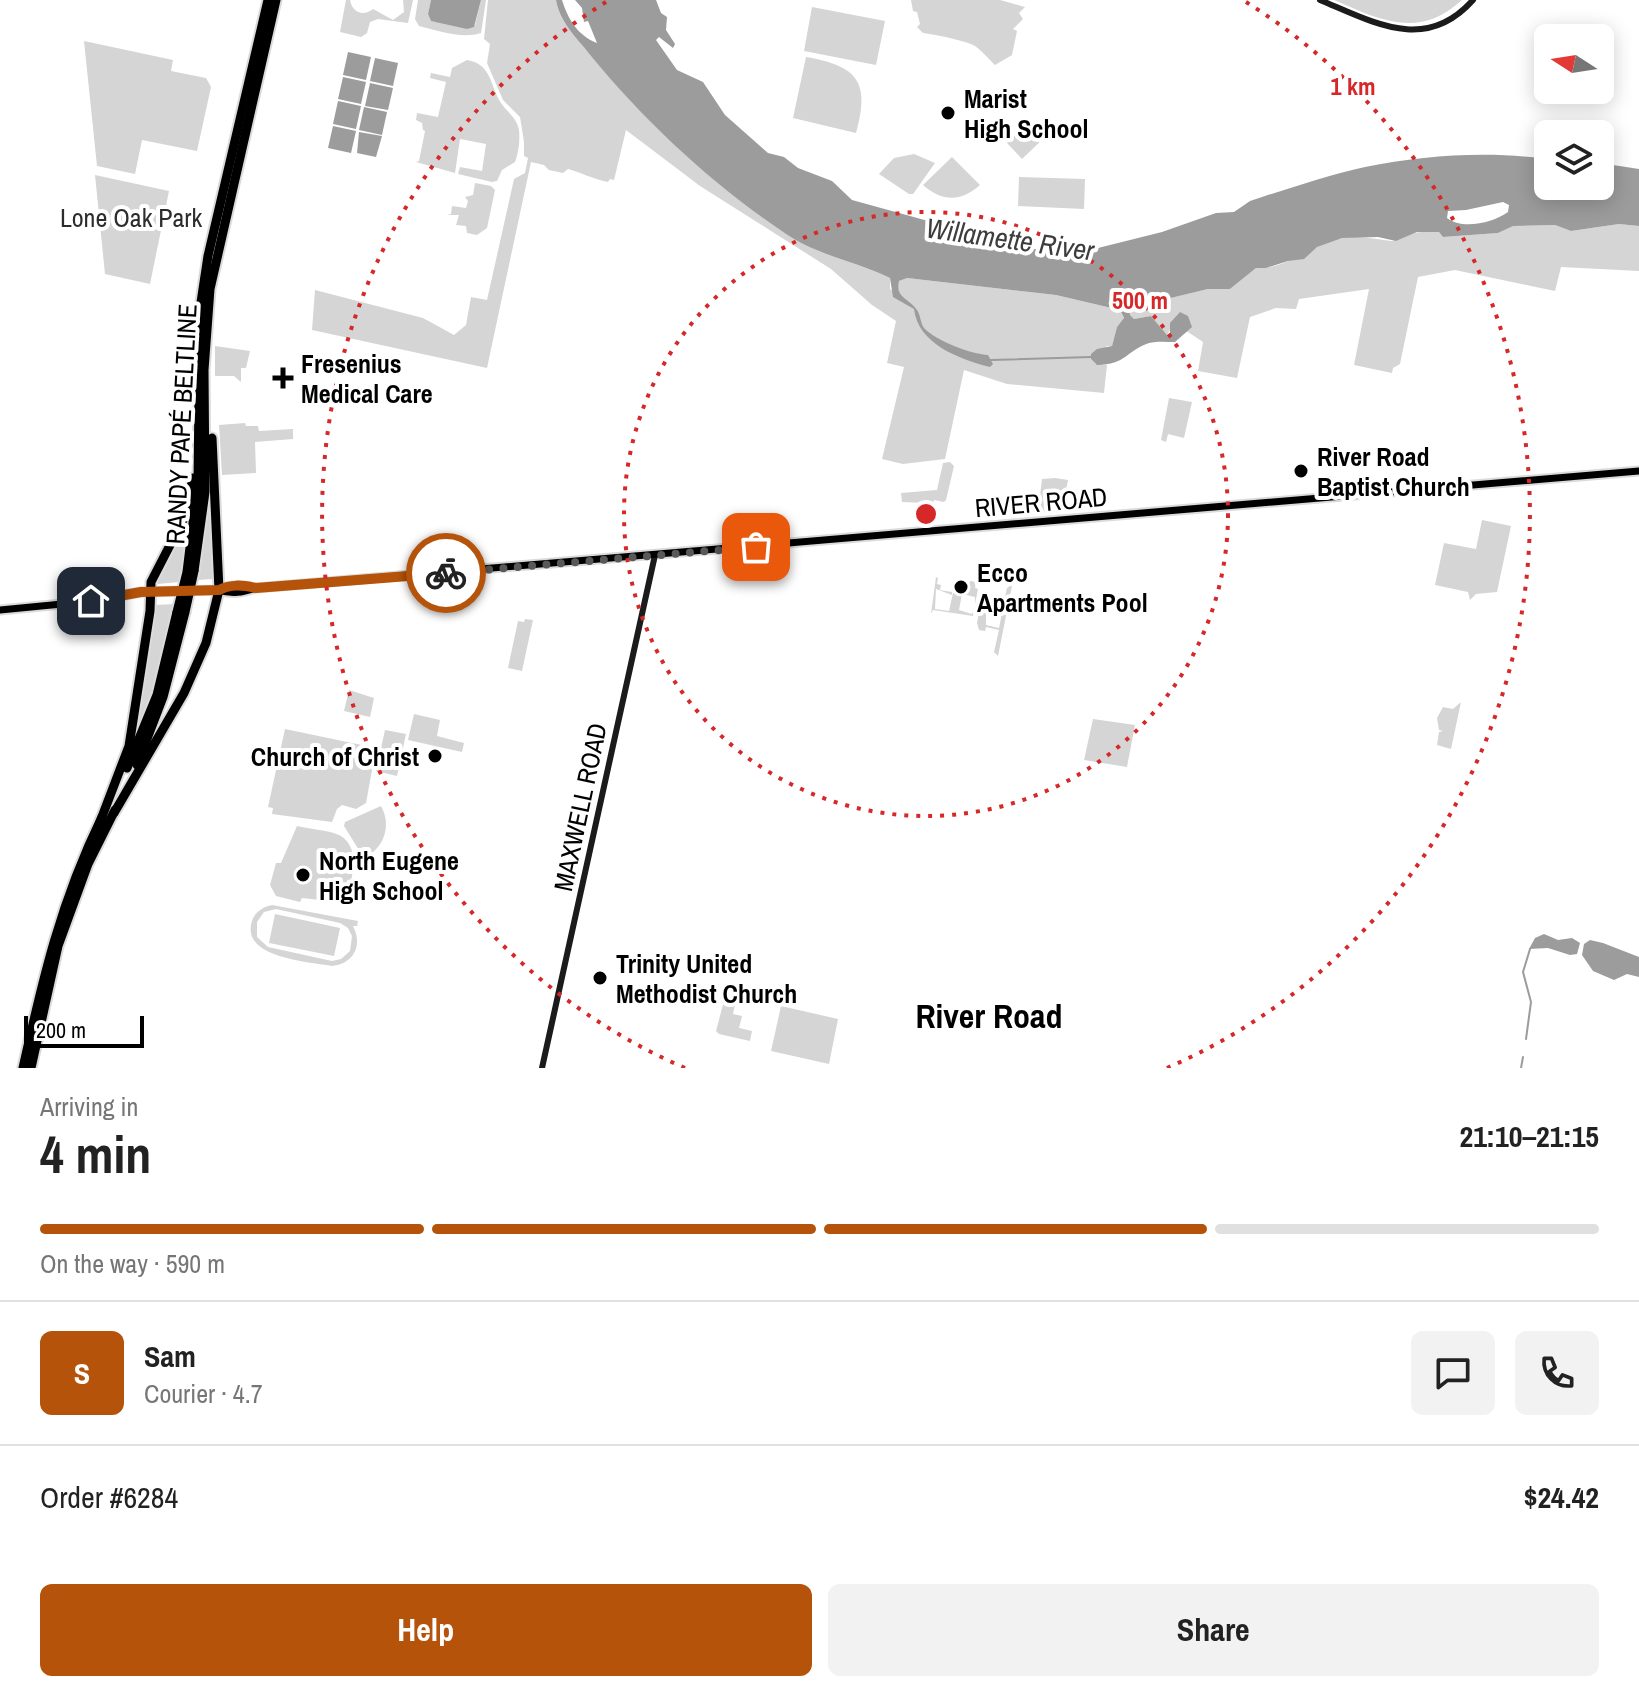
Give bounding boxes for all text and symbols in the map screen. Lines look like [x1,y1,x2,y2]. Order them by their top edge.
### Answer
north arrow [1534,24,1614,104]
map controls [1534,24,1614,200]
text: 1 km [1331,70,1375,102]
place label: Marist High School [964,81,1088,146]
marker: Marist High School [939,104,957,122]
button: layers [1534,120,1614,200]
park label: Lone Oak Park [60,200,202,235]
water label: Willamette River [924,208,1098,270]
text: 500 m [1112,284,1168,316]
street label: RANDY PAPÉ BELTLINE [157,303,205,545]
place label: Fresenius Medical Care [301,346,433,411]
marker: Fresenius Medical Care [272,367,294,389]
place label: River Road Baptist Church [1317,439,1470,504]
marker: River Road Baptist Church [1292,462,1310,480]
street label: RIVER ROAD [973,479,1109,525]
centre of rings [912,500,940,528]
pin [722,513,790,581]
icon: bag [734,525,778,569]
courier [406,533,486,613]
icon: bike [424,551,468,595]
place label: Ecco Apartments Pool [977,555,1148,620]
pin [57,567,125,635]
marker: Ecco Apartments Pool [952,578,970,596]
icon: home [69,579,113,623]
street label: MAXWELL ROAD [545,720,615,894]
place label: Church of Christ [251,739,419,774]
marker: Church of Christ [426,747,444,765]
place label: North Eugene High School [319,843,459,908]
marker: North Eugene High School [294,866,312,884]
place label: Trinity United Methodist Church [616,946,797,1011]
marker: Trinity United Methodist Church [591,969,609,987]
district label: River Road [915,993,1063,1039]
scale bar [24,1012,144,1048]
text: 200 m [36,1015,86,1045]
text: Arriving in [40,1089,138,1124]
text: 21:10–21:15 [1460,1116,1599,1156]
text: 4 min [40,1119,151,1189]
text: On the way · 590 m [40,1246,225,1281]
button: chat [1411,1331,1495,1415]
button: phone [1515,1331,1599,1415]
text: Sam [144,1336,196,1376]
text: S [74,1353,90,1393]
text: Courier · 4.7 [144,1376,263,1411]
text: Order #6284 [40,1477,178,1517]
text: $24.42 [1524,1477,1599,1517]
button: Help [40,1584,812,1676]
button: Share [828,1584,1599,1676]

